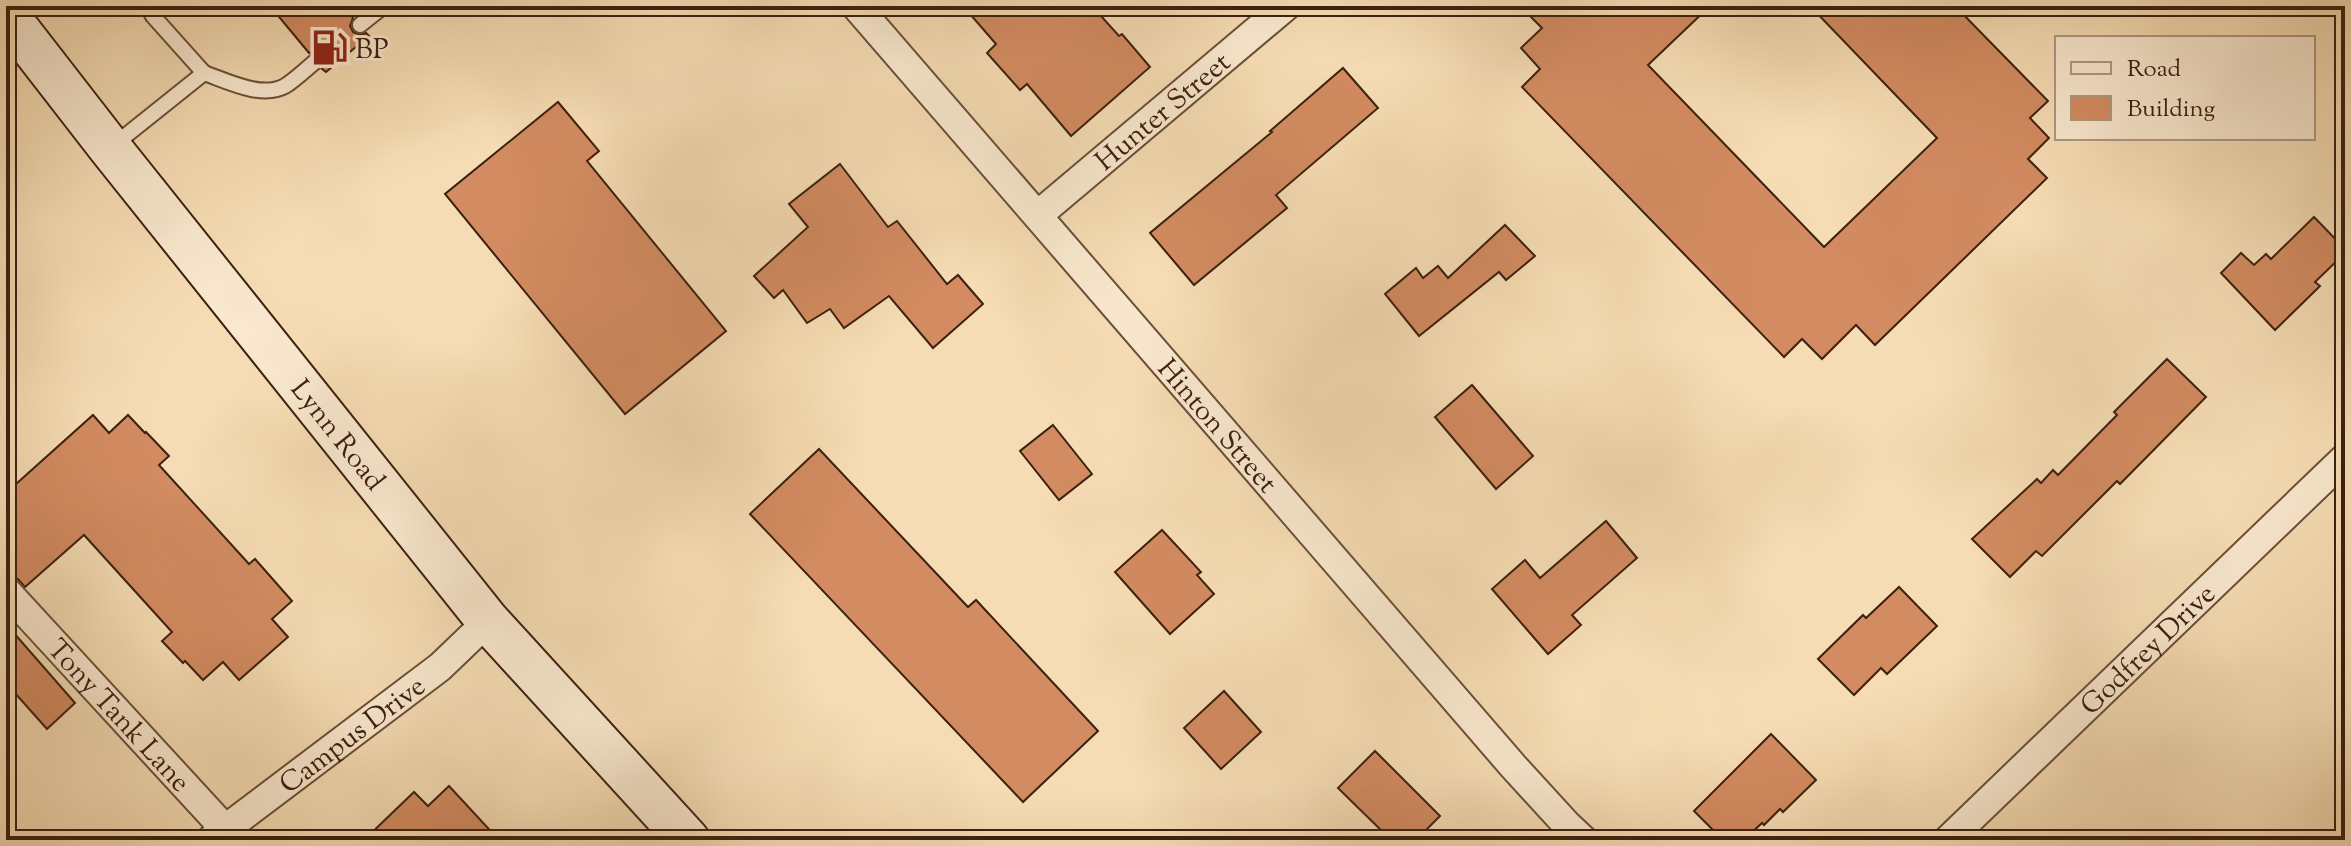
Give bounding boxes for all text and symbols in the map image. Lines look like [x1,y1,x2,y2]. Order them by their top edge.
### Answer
fuel station icon: BP [310,29,348,67]
place label: BP [355,31,388,71]
legend [2055,36,2315,140]
street label: Hunter Street [1087,44,1241,182]
text: Road [2127,53,2181,87]
text: Building [2127,93,2216,127]
street label: Hinton Street [1147,351,1286,503]
street label: Lynn Road [280,372,393,500]
street label: Godfrey Drive [2072,576,2226,726]
street label: Tony Tank Lane [37,631,198,802]
street label: Campus Drive [272,668,435,805]

